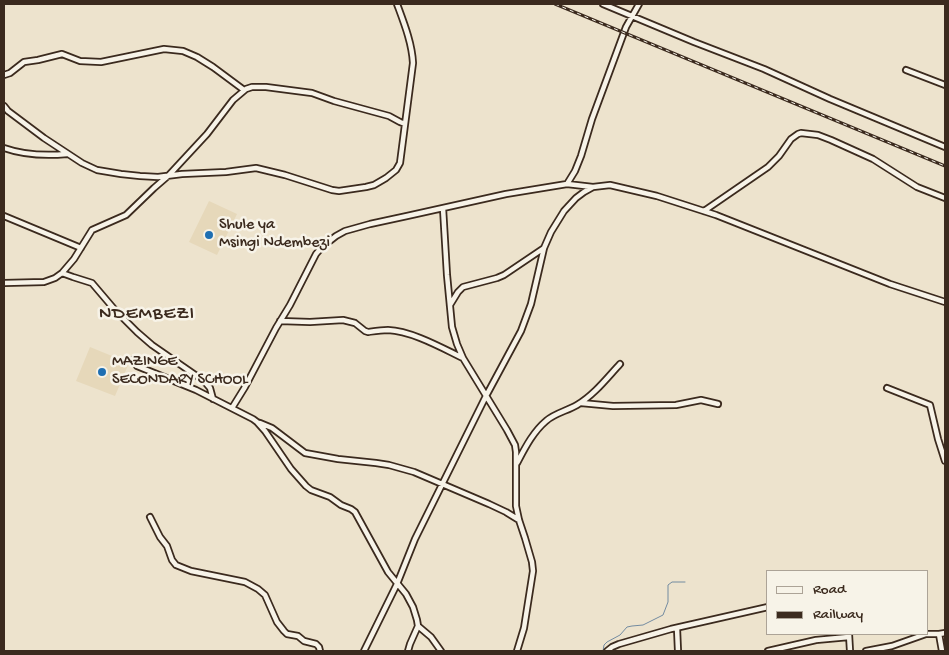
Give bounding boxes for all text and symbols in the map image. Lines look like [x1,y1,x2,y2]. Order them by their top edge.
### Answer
place label: Shule ya Msingi Ndembezi [219,216,330,254]
marker: Shule ya Msingi Ndembezi [203,229,215,241]
district label: NDEMBEZI [98,304,196,326]
place label: MAZINGE SECONDARY SCHOOL [112,353,248,391]
marker: MAZINGE SECONDARY SCHOOL [96,366,108,378]
legend [766,570,929,635]
text: Road [813,581,846,599]
text: Railway [813,606,863,624]

